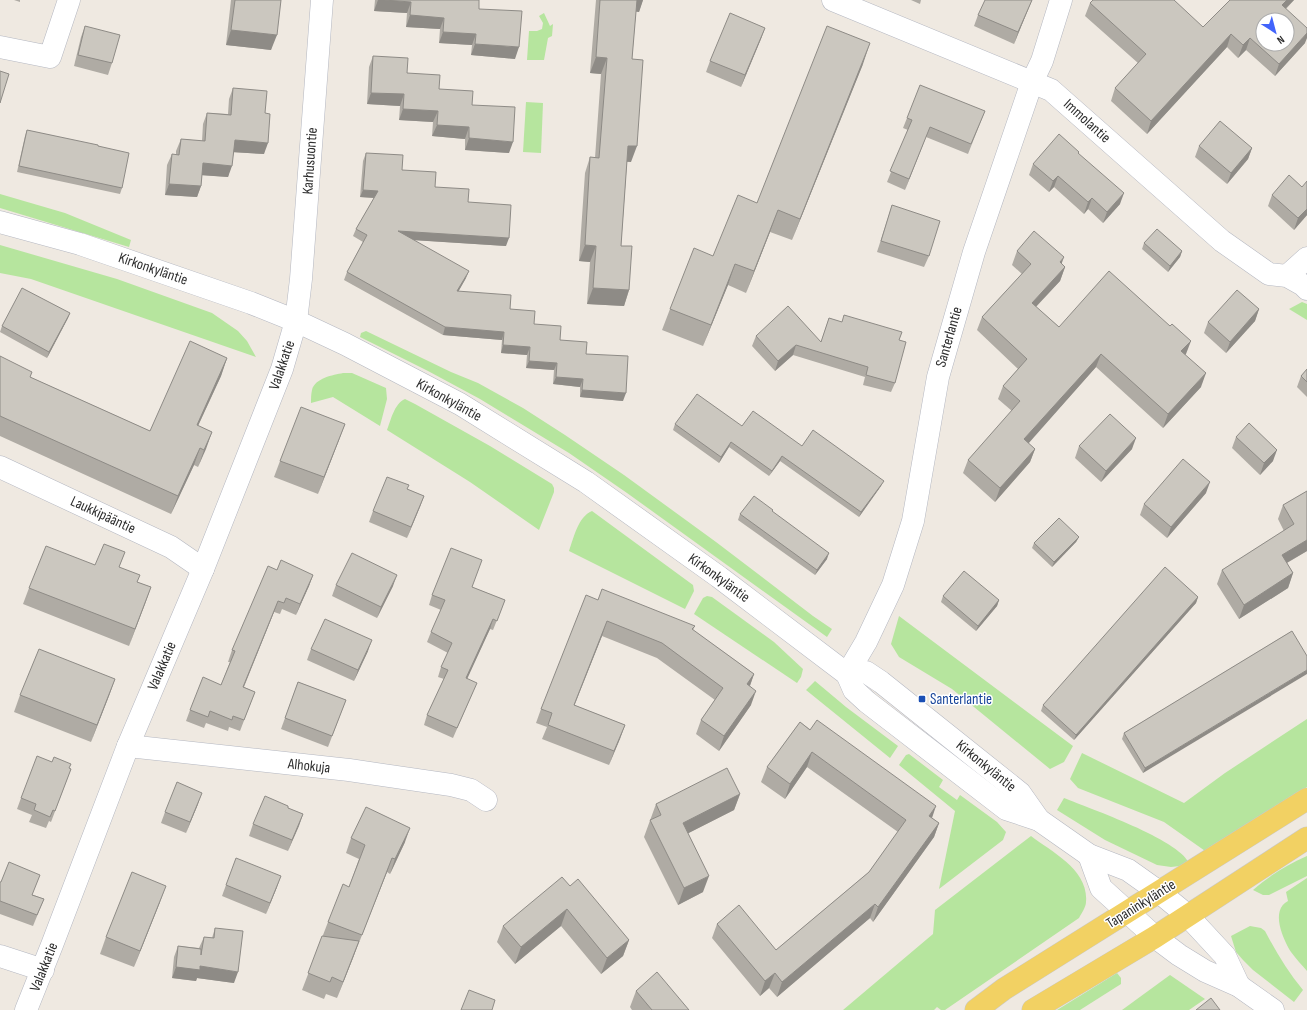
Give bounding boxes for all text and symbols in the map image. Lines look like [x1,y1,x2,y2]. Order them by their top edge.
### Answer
north arrow [1255,12,1295,52]
text: N [1274,33,1287,47]
street label: Immolantie [1059,95,1115,147]
street label: Karhusuontie [298,127,322,195]
street label: Kirkonkyläntie [116,248,190,290]
street label: Santerlantie [931,305,967,369]
street label: Valakkatie [265,338,299,392]
street label: Kirkonkyläntie [413,374,485,426]
street label: Laukkipääntie [67,492,139,538]
street label: Kirkonkyläntie [684,549,754,607]
street label: Valakkatie [143,639,181,693]
place label: Santerlantie [930,690,992,709]
marker: Santerlantie [917,694,927,704]
street label: Kirkonkyläntie [952,736,1020,796]
street label: Alhokuja [286,754,331,778]
street label: Tapaninkyläntie [1103,875,1179,933]
street label: Valakkatie [26,940,62,994]

